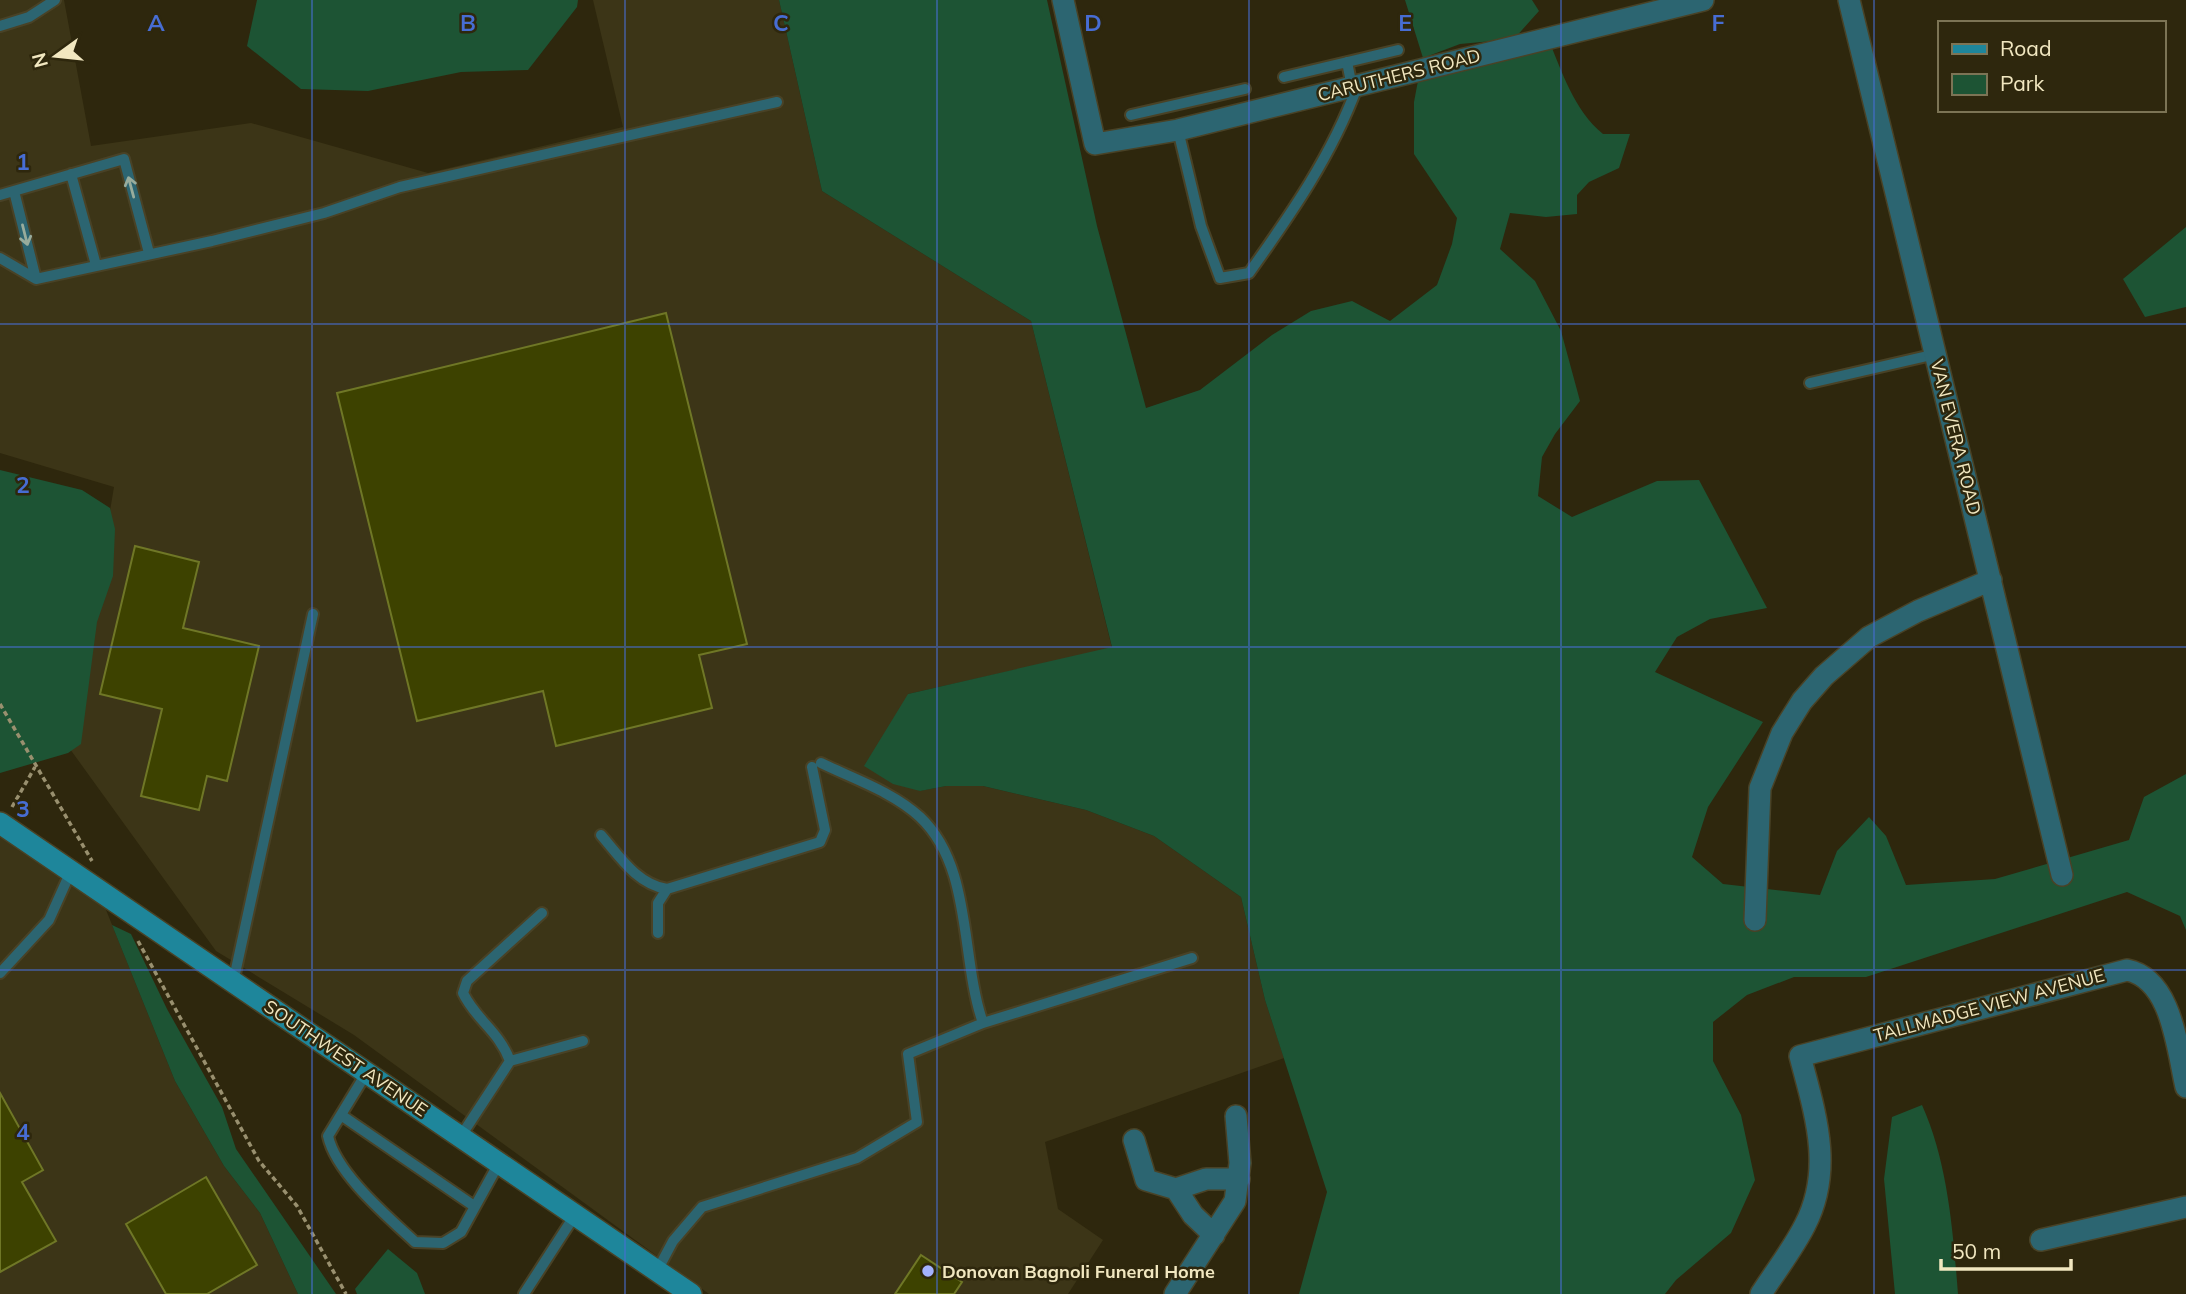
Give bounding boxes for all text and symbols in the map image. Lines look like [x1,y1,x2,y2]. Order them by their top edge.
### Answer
text: A [147,8,165,37]
text: B [460,8,476,37]
text: C [773,8,789,37]
text: D [1084,8,1102,37]
text: E [1398,8,1412,37]
text: F [1711,8,1725,37]
north arrow [21,21,91,91]
legend [1938,21,2165,112]
text: Road [2000,35,2051,61]
street label: CARUTHERS ROAD [1315,44,1483,106]
text: N [26,50,53,70]
text: Park [2000,70,2044,96]
text: 1 [16,147,30,176]
one-way arrow [124,176,137,199]
one-way arrow [19,223,32,246]
street label: VAN EVERA ROAD [1926,357,1986,517]
text: 2 [16,470,30,499]
text: 3 [16,794,30,823]
street label: TALLMADGE VIEW AVENUE [1871,963,2107,1047]
street label: SOUTHWEST AVENUE [260,995,432,1121]
text: 4 [16,1117,30,1146]
scale bar [1941,1228,2070,1272]
text: 50 m [1952,1238,2001,1264]
place label: Donovan Bagnoli Funeral Home [942,1260,1215,1283]
marker: Donovan Bagnoli Funeral Home [920,1263,936,1279]

